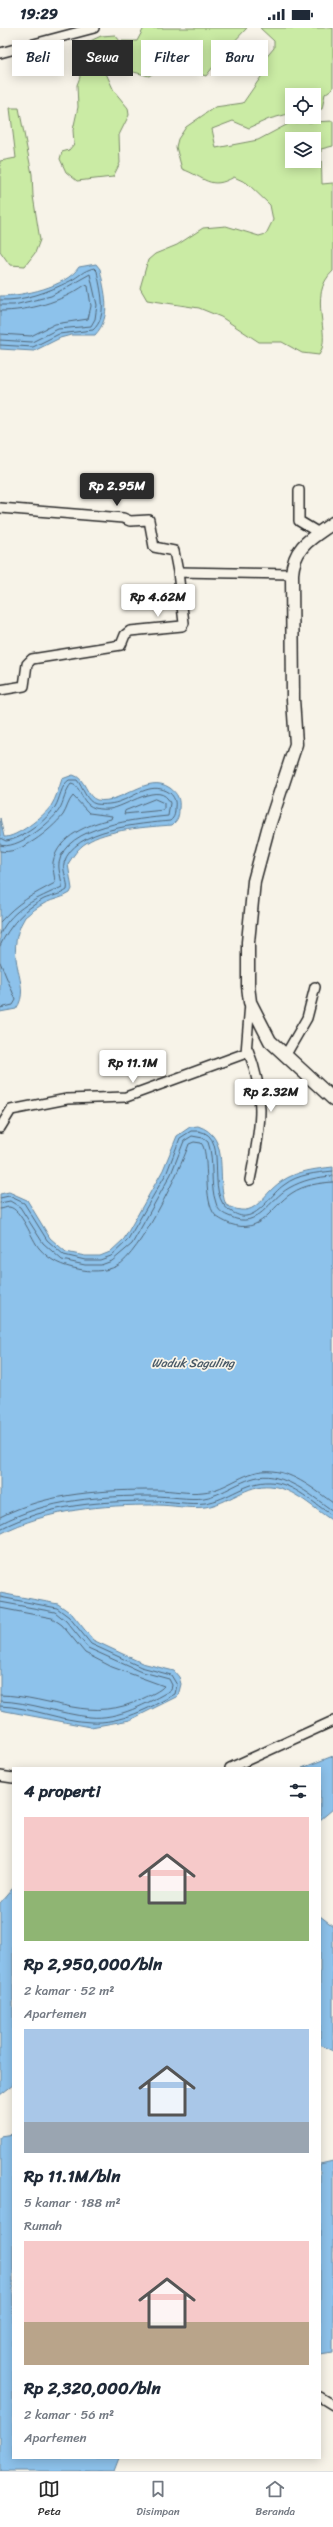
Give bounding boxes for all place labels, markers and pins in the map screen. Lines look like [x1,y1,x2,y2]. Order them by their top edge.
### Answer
pin: Rp 2.95M [76,473,158,507]
pin: Rp 4.62M [117,584,199,618]
pin: Rp 11.1M [92,1050,174,1084]
pin: Rp 2.32M [230,1079,312,1113]

